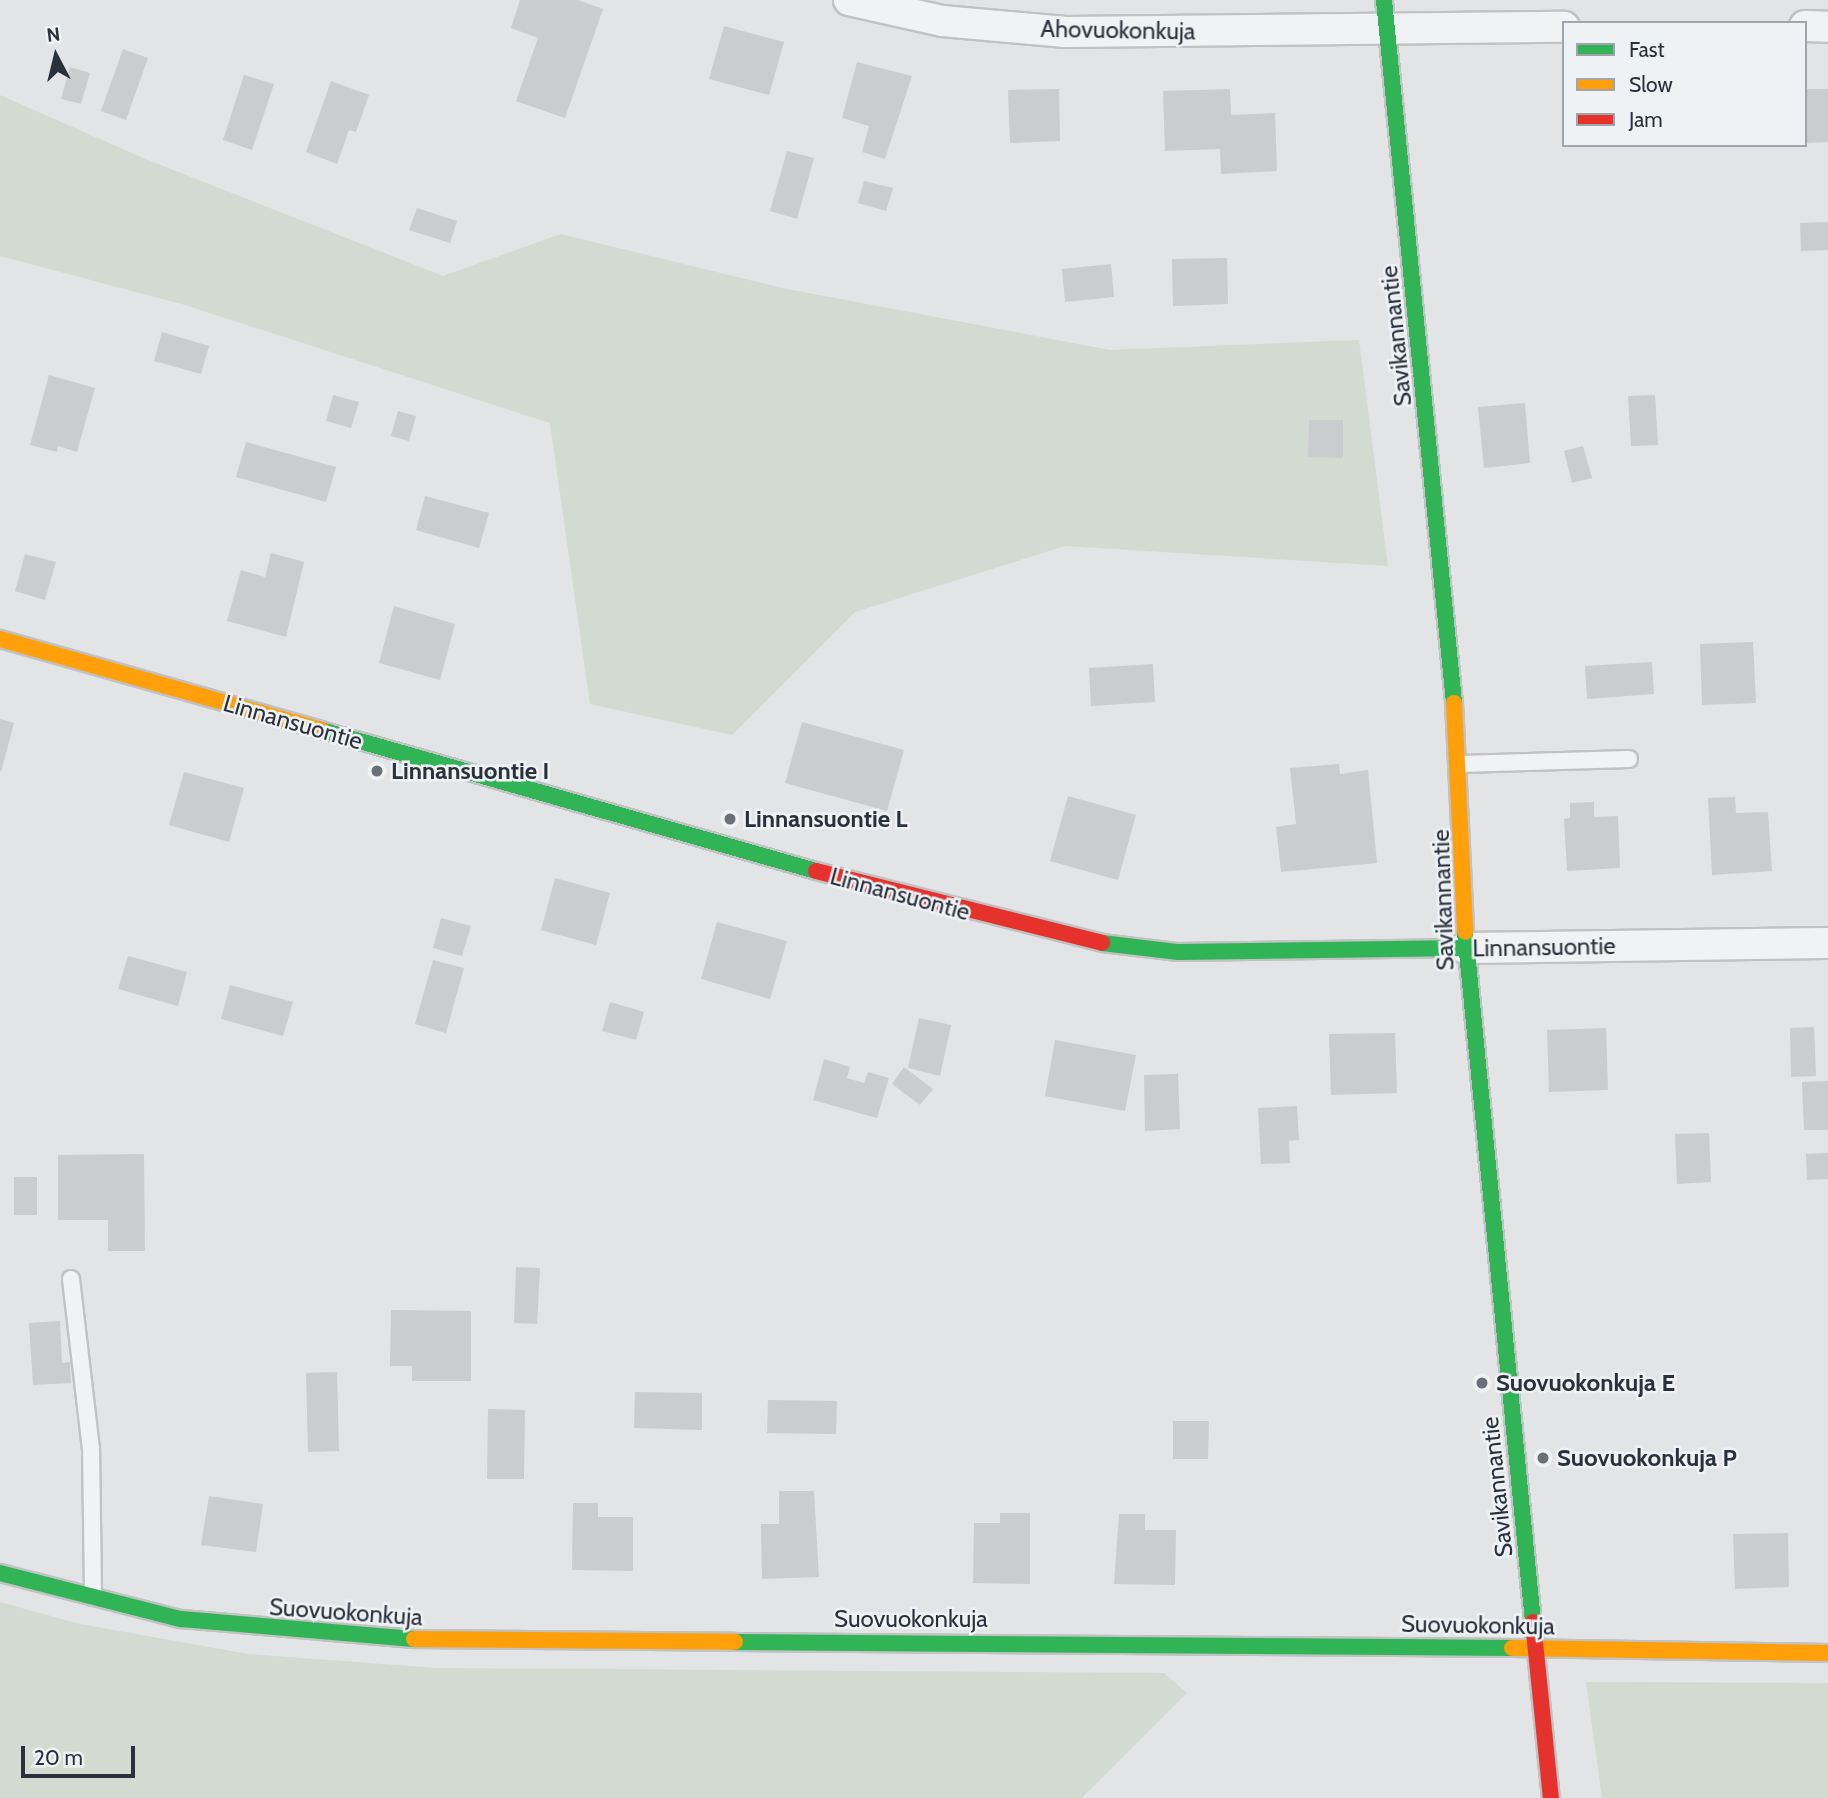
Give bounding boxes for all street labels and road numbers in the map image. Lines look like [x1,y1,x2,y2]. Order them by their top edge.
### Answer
street label: Ahovuokonkuja [1040,14,1196,46]
street label: Savikannantie [1374,264,1418,408]
street label: Linnansuontie [220,688,366,756]
street label: Savikannantie [1426,829,1460,971]
street label: Linnansuontie [827,862,973,926]
street label: Linnansuontie [1472,931,1616,963]
street label: Savikannantie [1475,1415,1519,1559]
street label: Suovuokonkuja [268,1592,424,1632]
street label: Suovuokonkuja [834,1605,988,1633]
street label: Suovuokonkuja [1401,1609,1555,1641]

